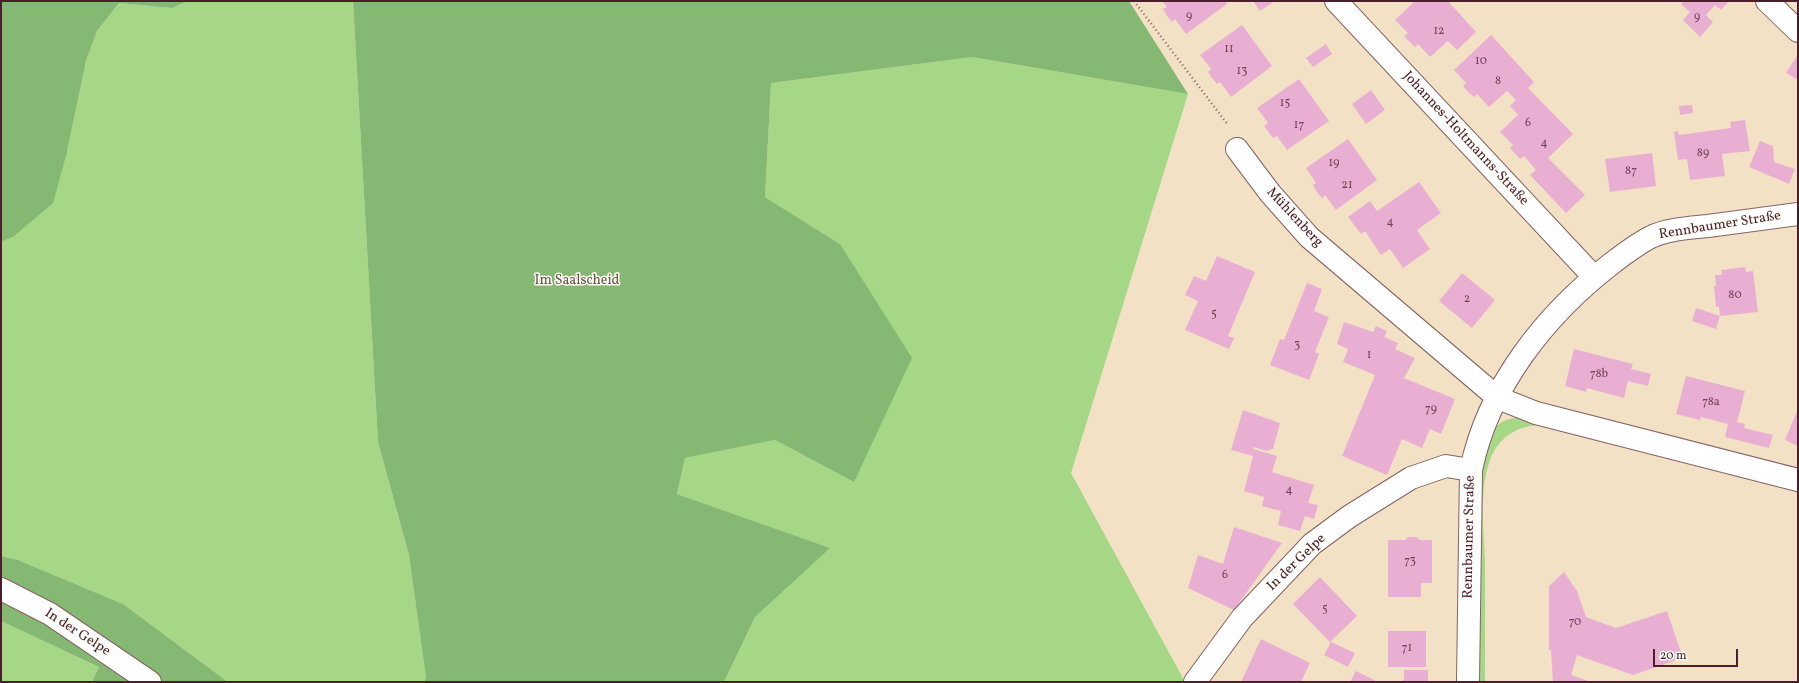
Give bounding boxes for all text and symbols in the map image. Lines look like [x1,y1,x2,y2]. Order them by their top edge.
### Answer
house number: 9 [1186,10,1192,24]
house number: 9 [1694,11,1700,25]
house number: 12 [1433,25,1445,39]
house number: 11 [1224,43,1234,57]
house number: 10 [1475,55,1487,69]
house number: 13 [1237,65,1247,79]
street label: Johannes-Holtmanns-Straße [1398,68,1532,210]
house number: 8 [1495,75,1501,89]
house number: 15 [1280,97,1290,111]
house number: 6 [1525,117,1531,131]
house number: 17 [1294,119,1304,133]
house number: 4 [1540,137,1548,151]
house number: 89 [1697,147,1709,161]
house number: 19 [1329,157,1339,171]
house number: 87 [1625,165,1637,179]
house number: 21 [1341,179,1353,193]
street label: Mühlenberg [1262,185,1326,251]
street label: Rennbaumer Straße [1658,208,1782,244]
house number: 4 [1386,216,1394,230]
park label: Im Saalscheid [535,273,619,289]
house number: 80 [1728,289,1742,303]
house number: 2 [1464,293,1470,307]
house number: 5 [1211,308,1217,322]
house number: 3 [1294,339,1300,353]
house number: 1 [1367,349,1371,363]
house number: 78b [1590,368,1608,382]
house number: 78a [1702,396,1720,410]
house number: 79 [1425,403,1437,417]
street label: Rennbaumer Straße [1461,475,1479,599]
house number: 4 [1285,484,1293,498]
street label: In der Gelpe [1264,531,1330,595]
house number: 73 [1404,555,1416,569]
house number: 6 [1222,569,1228,583]
house number: 5 [1322,603,1328,617]
street label: In der Gelpe [41,606,113,660]
house number: 70 [1569,616,1581,630]
scale bar [1655,641,1740,667]
house number: 71 [1402,642,1412,656]
text: 20 m [1660,648,1687,664]

